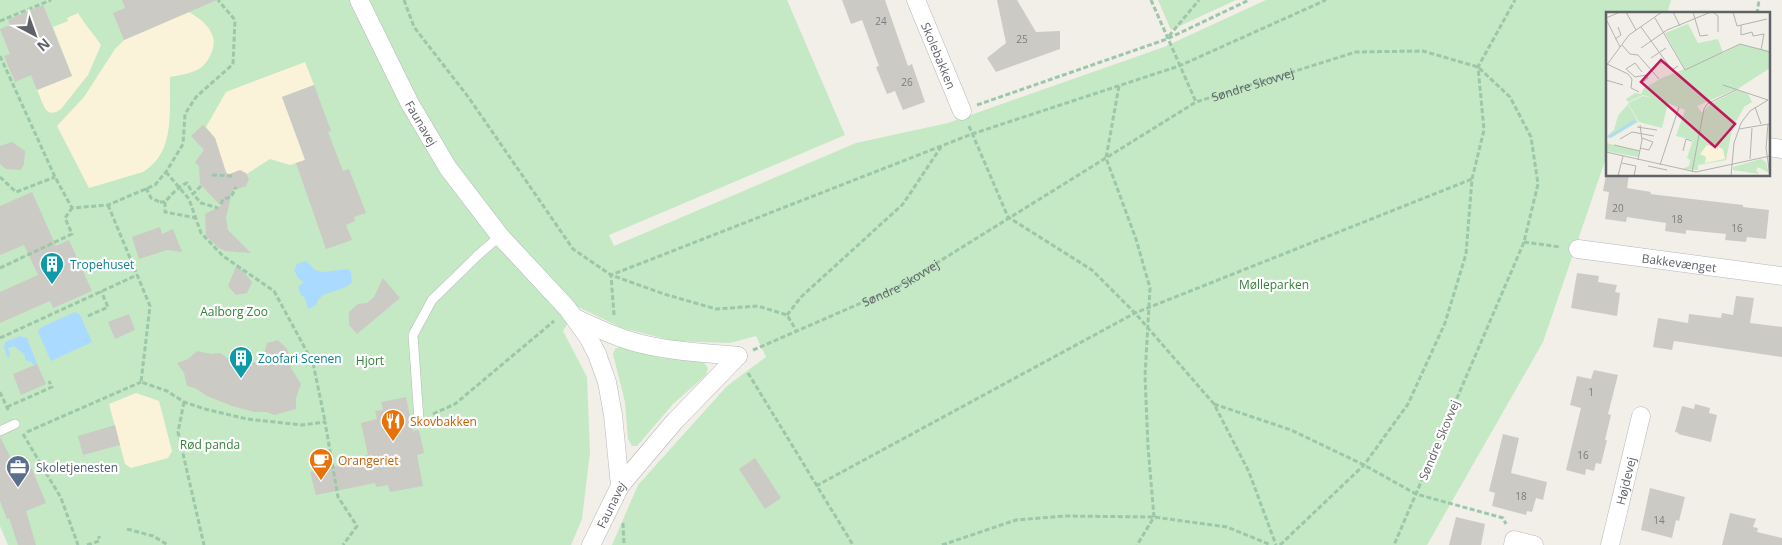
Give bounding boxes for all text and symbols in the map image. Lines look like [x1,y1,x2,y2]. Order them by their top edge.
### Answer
north arrow [10,10,60,60]
inset map [1606,12,1770,176]
house number: 24 [875,14,887,28]
street label: Skolebakken [918,20,960,91]
house number: 25 [1016,32,1028,46]
text: N [33,34,54,56]
street label: Søndre Skovvej [1209,64,1296,105]
house number: 26 [901,75,913,89]
street label: Faunavej [401,97,441,149]
house number: 20 [1612,201,1624,215]
house number: 18 [1671,212,1683,226]
house number: 16 [1731,221,1743,235]
street label: Bakkevænget [1641,249,1717,276]
building icon: Tropehuset [39,251,65,285]
street label: Søndre Skovvej [859,255,942,310]
place label: Tropehuset [70,256,134,273]
park label: Mølleparken [1239,276,1309,293]
park label: Aalborg Zoo [200,303,268,320]
building icon: Zoofari Scenen [228,345,254,379]
place label: Zoofari Scenen [258,350,342,367]
park label: Hjort [356,352,384,369]
house number: 1 [1588,385,1594,399]
street label: Søndre Skovvej [1415,397,1463,483]
restaurant icon: Skovbakken [380,408,406,442]
place label: Skovbakken [410,413,477,430]
park label: Rød panda [180,436,240,453]
cafe icon: Orangeriet [308,447,334,481]
house number: 16 [1577,448,1589,462]
place label: Orangeriet [338,452,398,469]
office icon: Skoletjenesten [5,454,31,488]
street label: Højdevej [1611,455,1639,507]
place label: Skoletjenesten [36,459,118,476]
street label: Faunavej [592,477,629,531]
house number: 18 [1515,489,1527,503]
house number: 14 [1653,513,1665,527]

